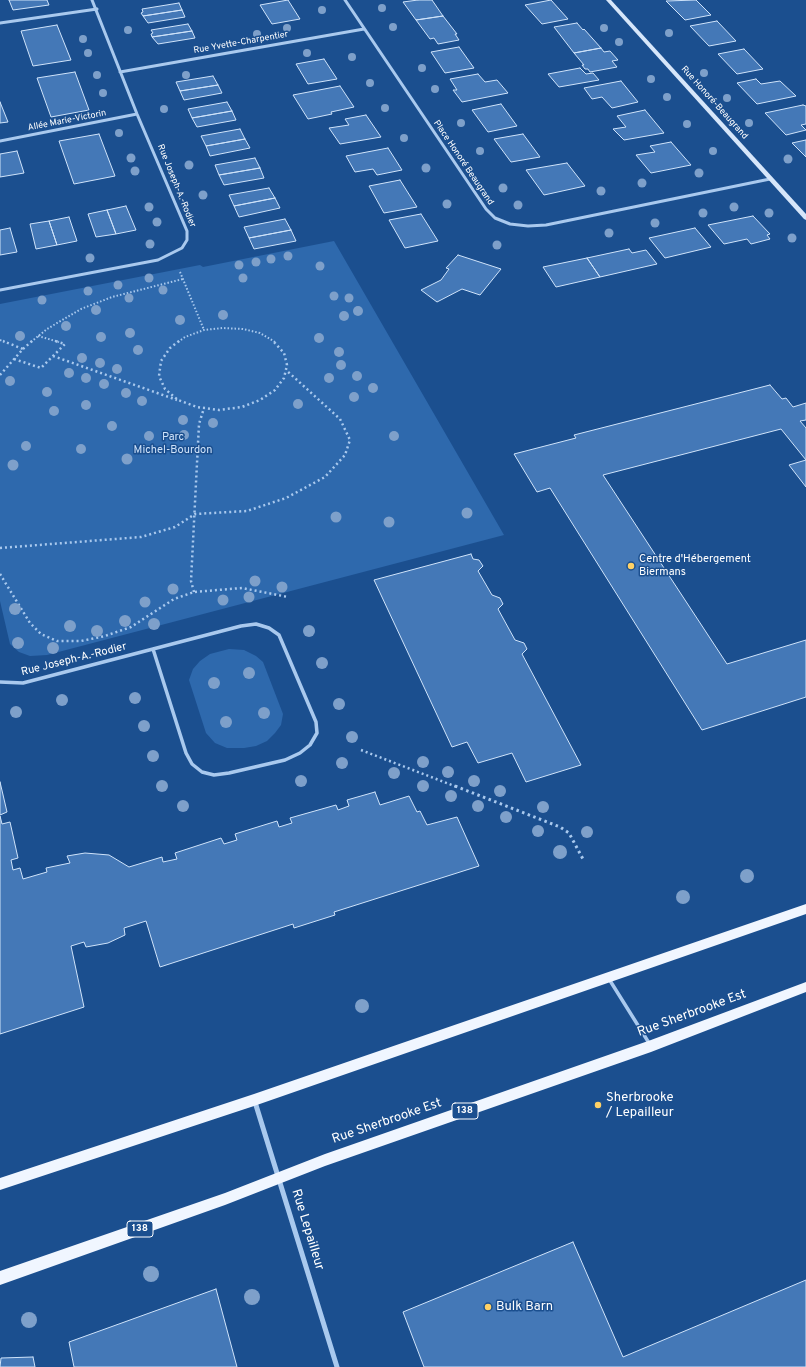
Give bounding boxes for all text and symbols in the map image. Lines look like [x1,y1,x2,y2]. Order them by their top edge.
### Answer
street label: Rue Yvette-Charpentier [193,29,289,57]
street label: Rue Honoré-Beaugrand [678,64,750,142]
street label: Allée Marie-Victorin [27,108,107,134]
street label: Place Honoré Beaugrand [430,118,496,208]
street label: Rue Joseph-A.-Rodier [154,143,198,229]
park label: Parc Michel-Bourdon [134,431,212,457]
place label: Centre d'Hébergement Biermans [639,553,751,579]
marker: Centre d'Hébergement Biermans [626,561,636,571]
street label: Rue Joseph-A.-Rodier [20,640,128,680]
street label: Rue Sherbrooke Est [635,987,749,1041]
place label: Sherbrooke / Lepailleur [606,1090,674,1121]
street label: Rue Sherbrooke Est [330,1096,444,1148]
marker: Sherbrooke / Lepailleur [593,1100,603,1110]
road number: 138 [452,1103,478,1119]
street label: Rue Lepailleur [287,1188,327,1272]
road number: 138 [127,1221,153,1237]
place label: Bulk Barn [496,1299,553,1315]
marker: Bulk Barn [483,1302,493,1312]

